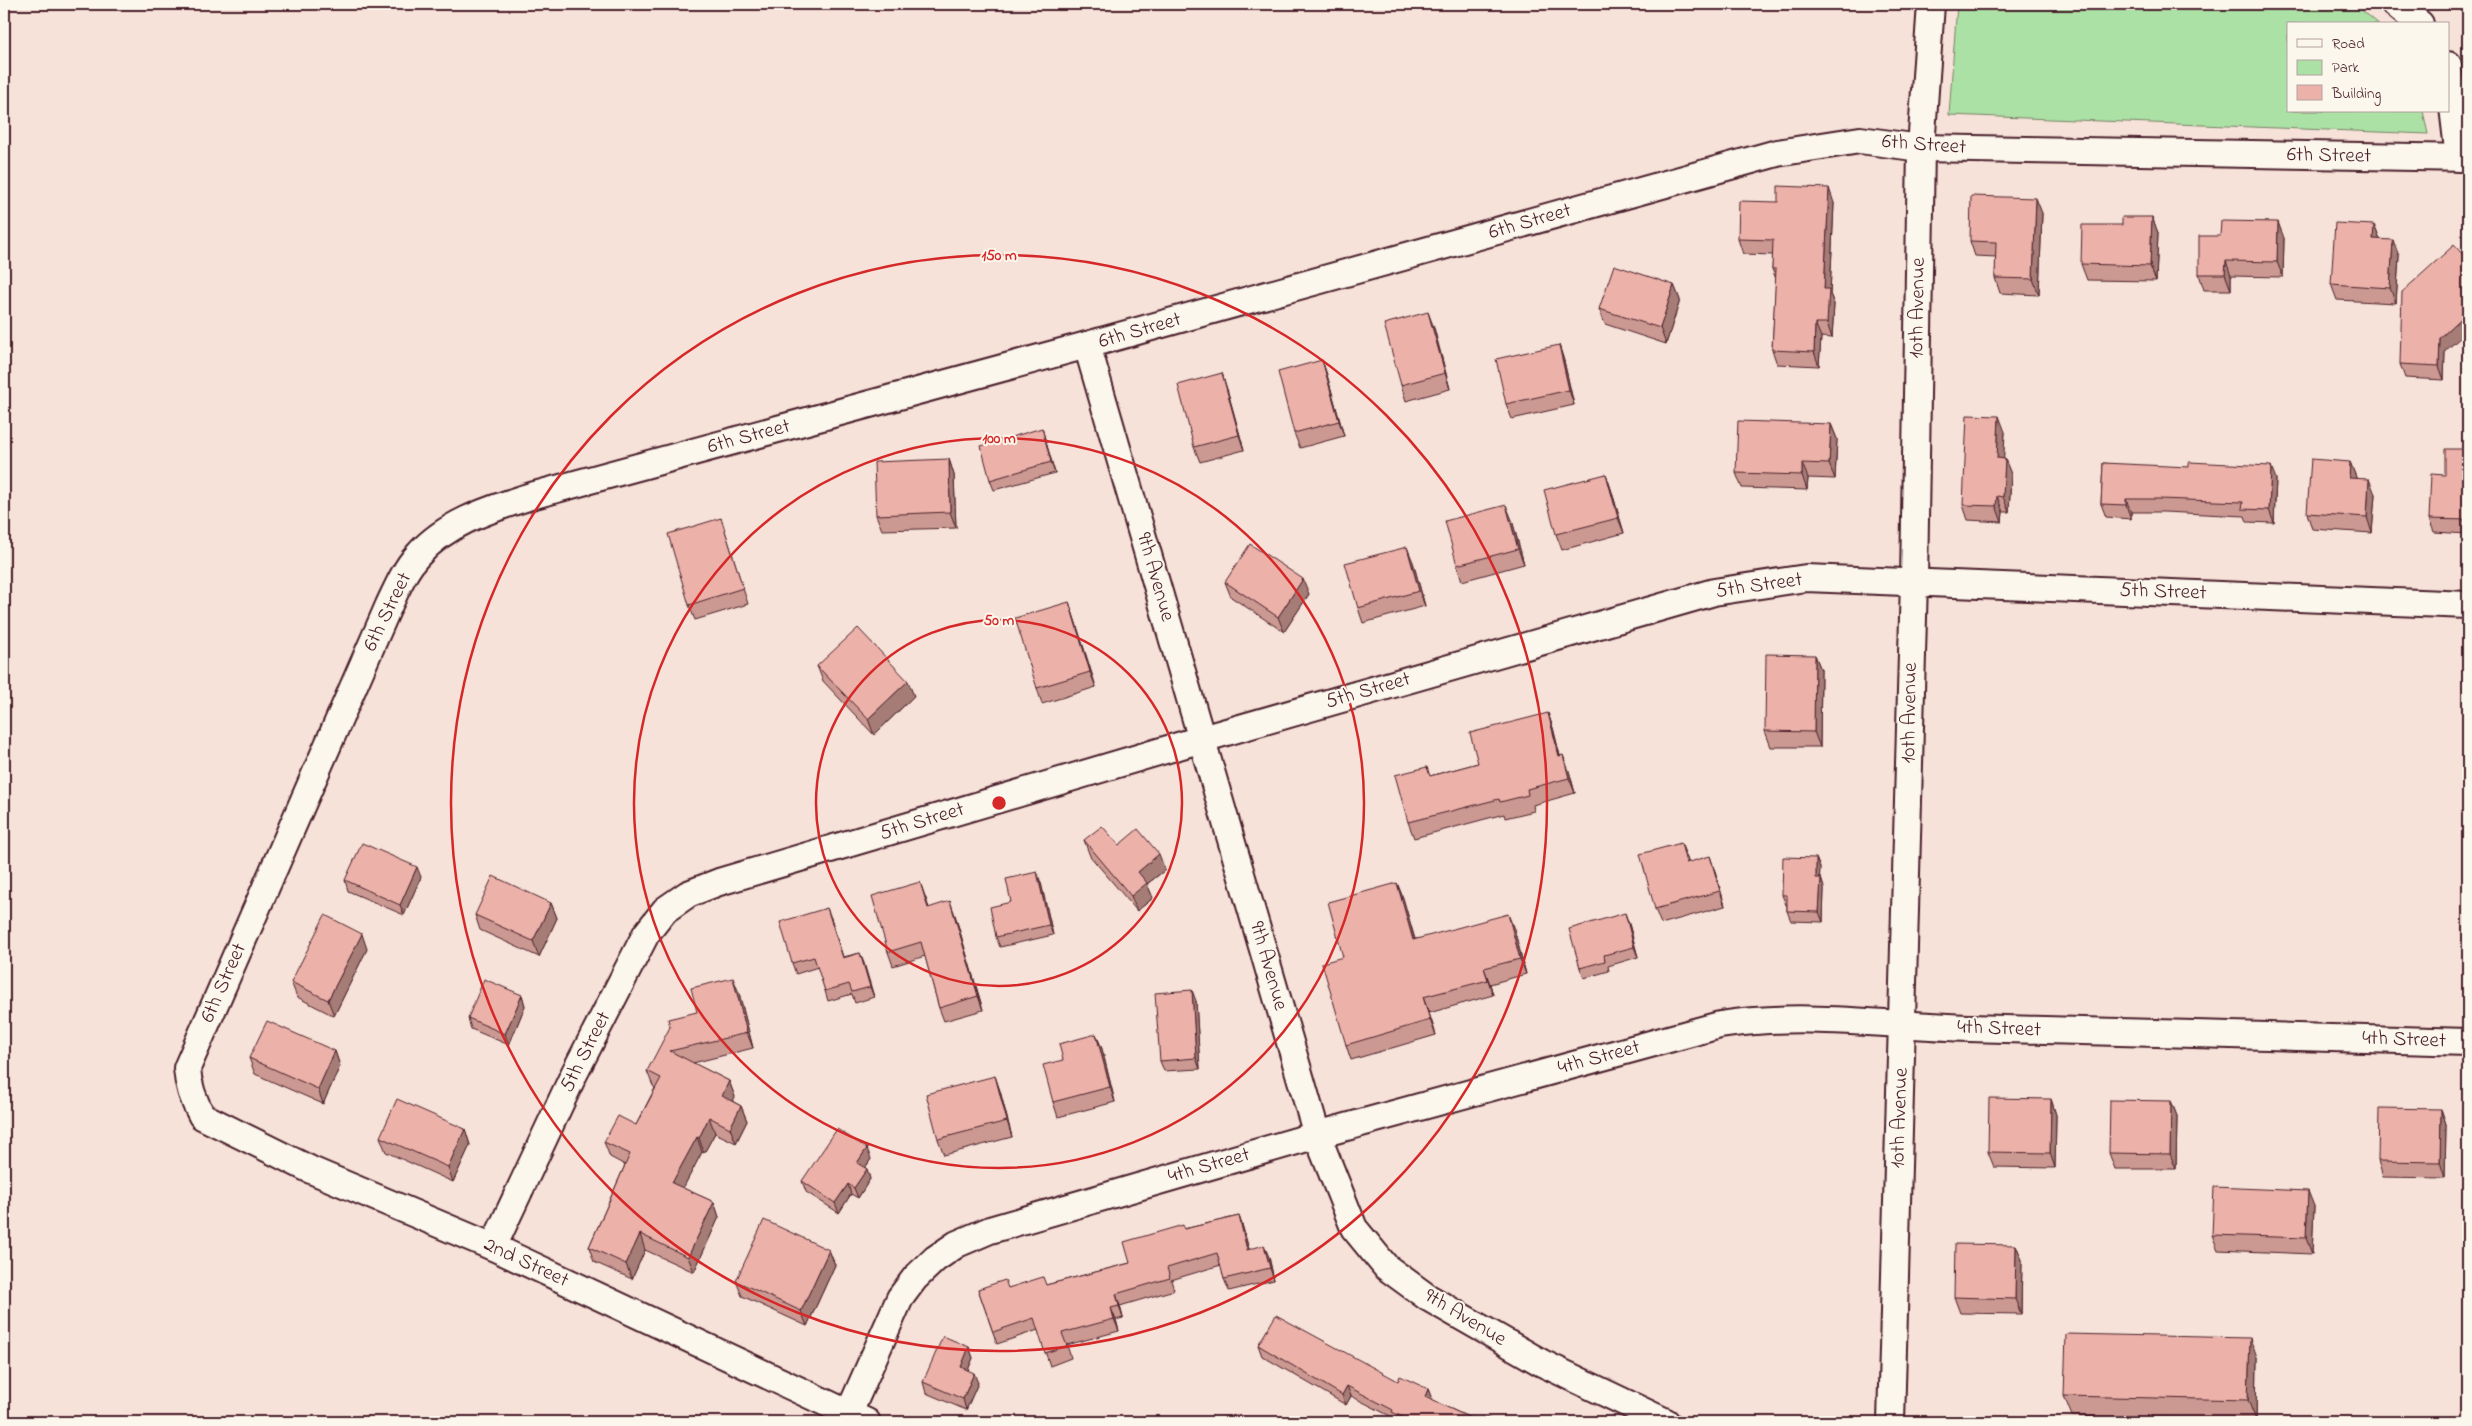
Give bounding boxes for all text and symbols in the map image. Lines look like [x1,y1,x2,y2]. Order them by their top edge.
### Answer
legend [2287,22,2450,112]
text: Road [2332,33,2365,55]
text: Park [2332,57,2360,79]
text: Building [2331,83,2381,106]
street label: 6th Street [1881,127,1967,163]
street label: 6th Street [2287,140,2371,172]
street label: 6th Street [1485,196,1575,248]
text: 150 m [981,245,1017,267]
street label: 10th Avenue [1902,257,1934,359]
street label: 6th Street [1095,305,1185,357]
street label: 6th Street [704,412,794,462]
text: 100 m [982,428,1016,450]
street label: 9th Avenue [1128,529,1182,626]
street label: 5th Street [1714,565,1804,607]
street label: 6th Street [356,567,420,657]
street label: 5th Street [2119,575,2207,609]
text: 50 m [984,610,1015,632]
street label: 10th Avenue [1894,662,1926,764]
street label: 5th Street [1322,665,1414,717]
centre of rings [990,794,1008,812]
street label: 5th Street [876,795,968,849]
street label: 9th Avenue [1241,918,1295,1015]
street label: 6th Street [193,938,255,1028]
street label: 5th Street [553,1006,619,1098]
street label: 4th Street [1957,1013,2041,1045]
street label: 4th Street [2362,1024,2446,1056]
street label: 4th Street [1555,1033,1643,1083]
street label: 10th Avenue [1883,1067,1917,1169]
street label: 4th Street [1165,1140,1253,1192]
street label: 2nd Street [479,1230,573,1296]
street label: 9th Avenue [1418,1282,1512,1355]

